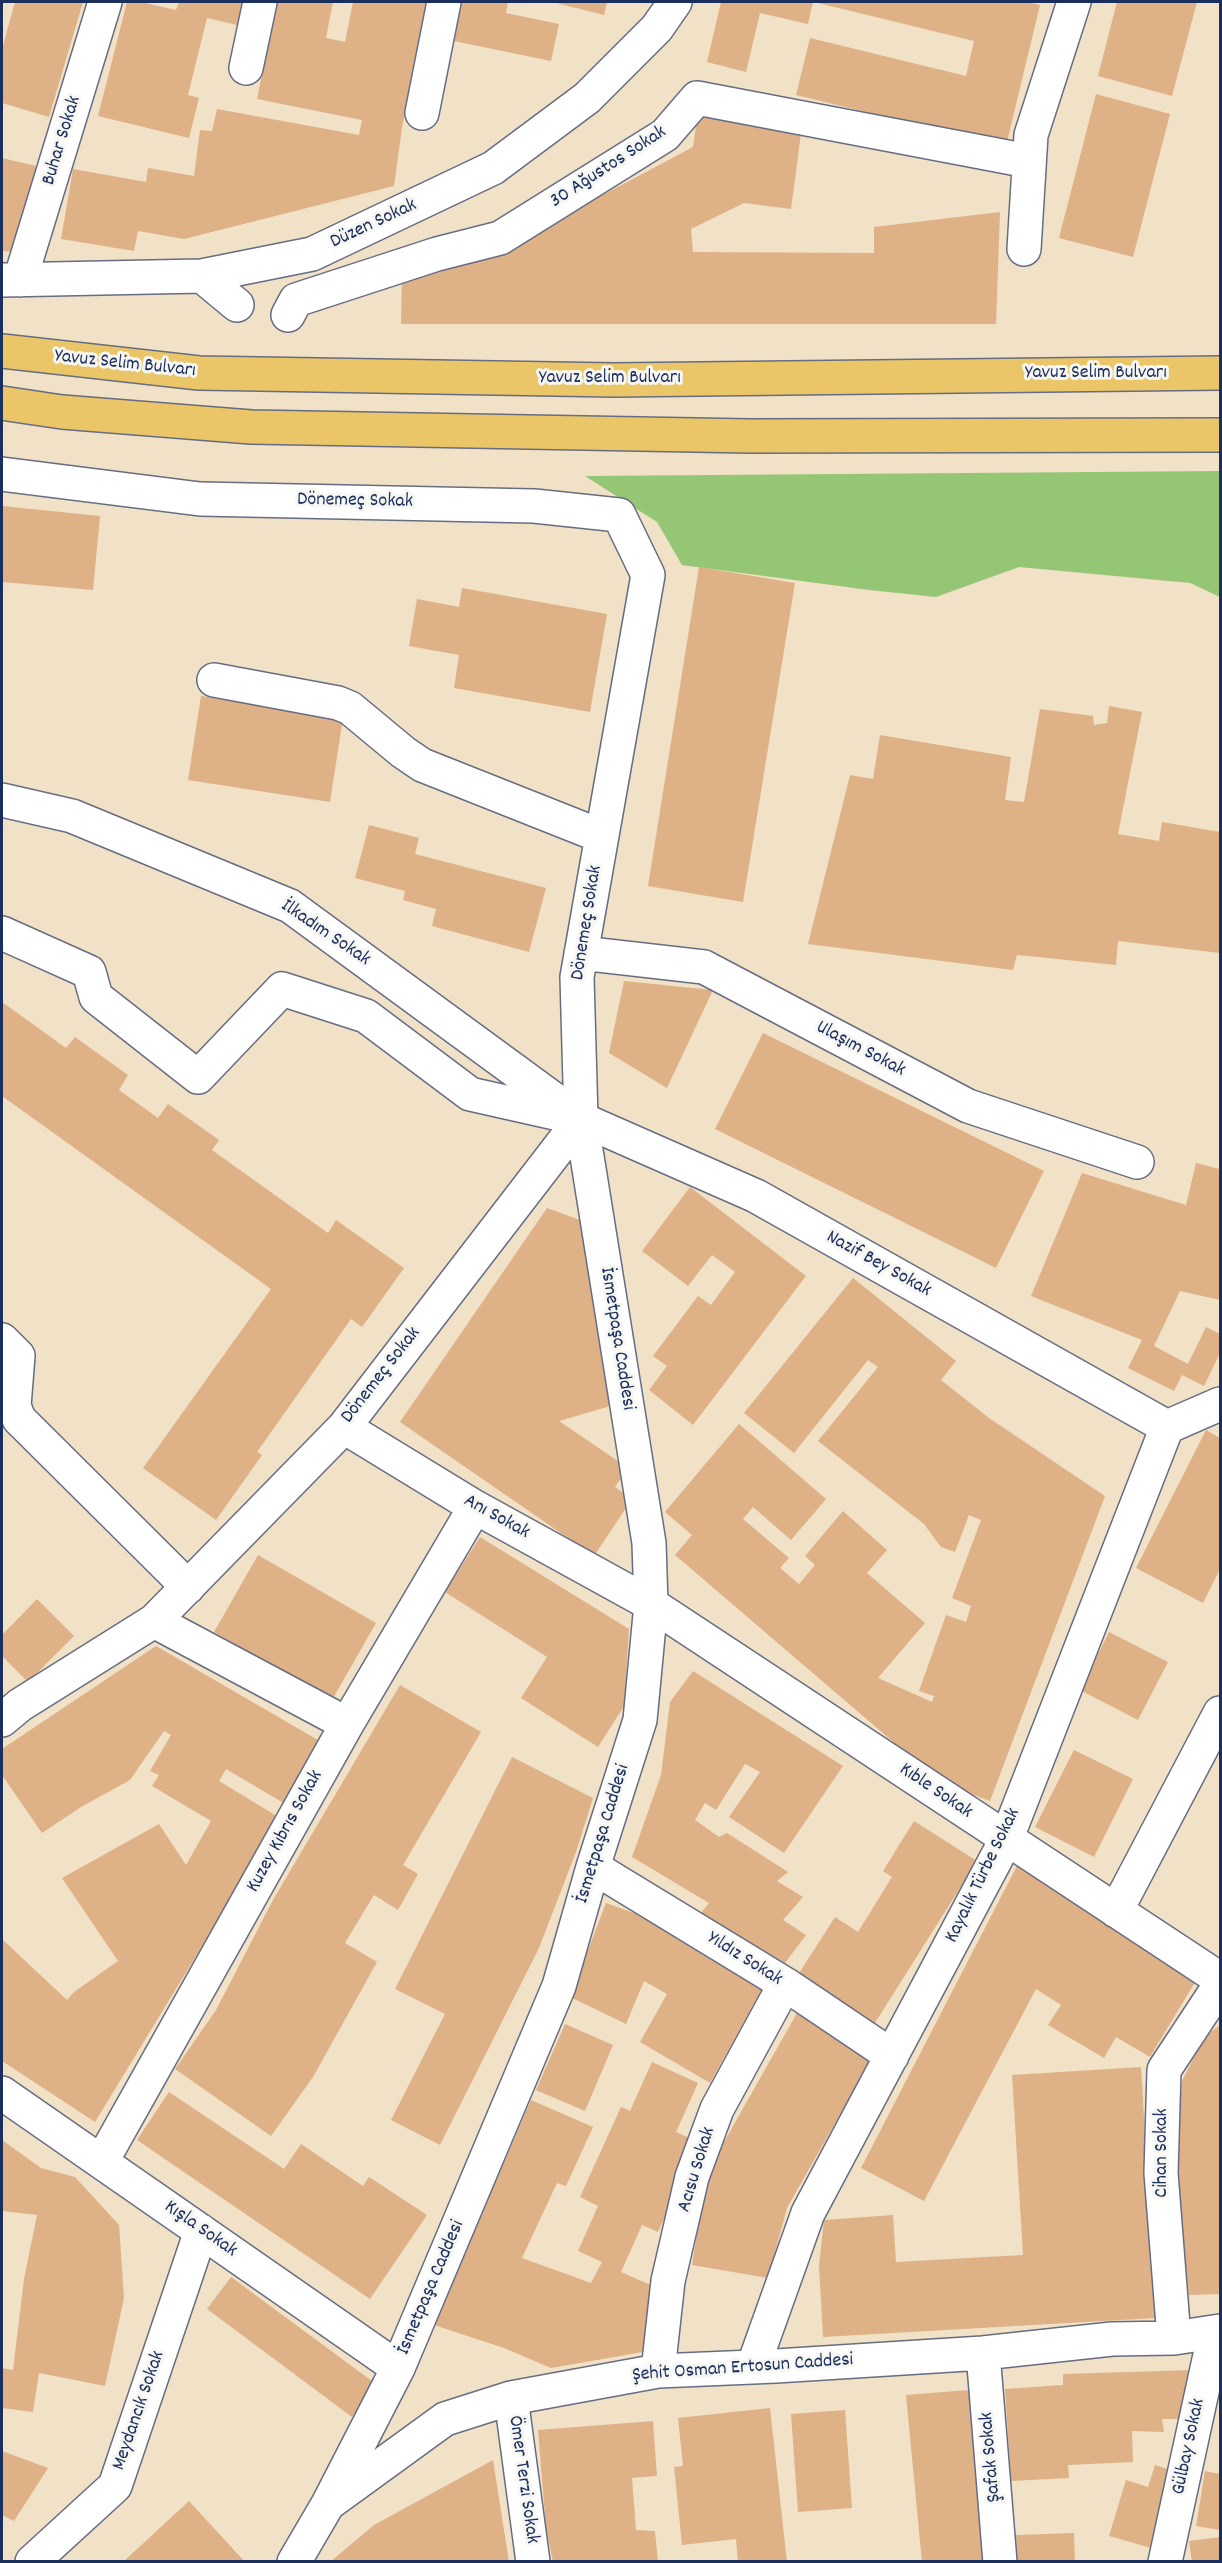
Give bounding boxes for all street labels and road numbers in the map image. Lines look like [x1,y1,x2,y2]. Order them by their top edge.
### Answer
street label: Buhar Sokak [38,93,88,189]
street label: 30 Ağustos Sokak [546,121,672,215]
street label: Düzen Sokak [327,195,421,255]
street label: Yavuz Selim Bulvarı [53,346,197,384]
street label: Yavuz Selim Bulvarı [1025,362,1167,386]
street label: Yavuz Selim Bulvarı [539,367,681,391]
street label: Dönemeç Sokak [297,489,413,515]
street label: Dönemeç Sokak [567,864,609,982]
street label: İlkadım Sokak [276,895,374,973]
street label: Ulaşım Sokak [811,1016,909,1084]
street label: Nazif Bey Sokak [821,1226,935,1304]
street label: İsmetpaşa Caddesi [593,1266,639,1412]
street label: Dönemeç Sokak [337,1323,427,1429]
street label: Anı Sokak [459,1490,533,1546]
street label: Kıble Sokak [894,1759,976,1825]
street label: İsmetpaşa Caddesi [571,1762,637,1906]
street label: Kuzey Kıbrıs Sokak [243,1767,329,1897]
street label: Kayalık Türbe Sokak [941,1805,1027,1947]
street label: Yıldız Sokak [702,1927,786,1993]
street label: Cihan Sokak [1151,2108,1175,2198]
street label: Acısu Sokak [674,2125,722,2215]
street label: Kışla Sokak [159,2196,241,2264]
street label: İsmetpaşa Caddesi [393,2217,471,2359]
street label: Meydancık Sokak [108,2348,172,2474]
street label: Şehit Osman Ertosun Caddesi [632,2349,854,2389]
street label: Gülbay Sokak [1168,2397,1212,2497]
street label: Şafak Sokak [976,2411,1008,2503]
street label: Ömer Terzi Sokak [501,2414,543,2546]

